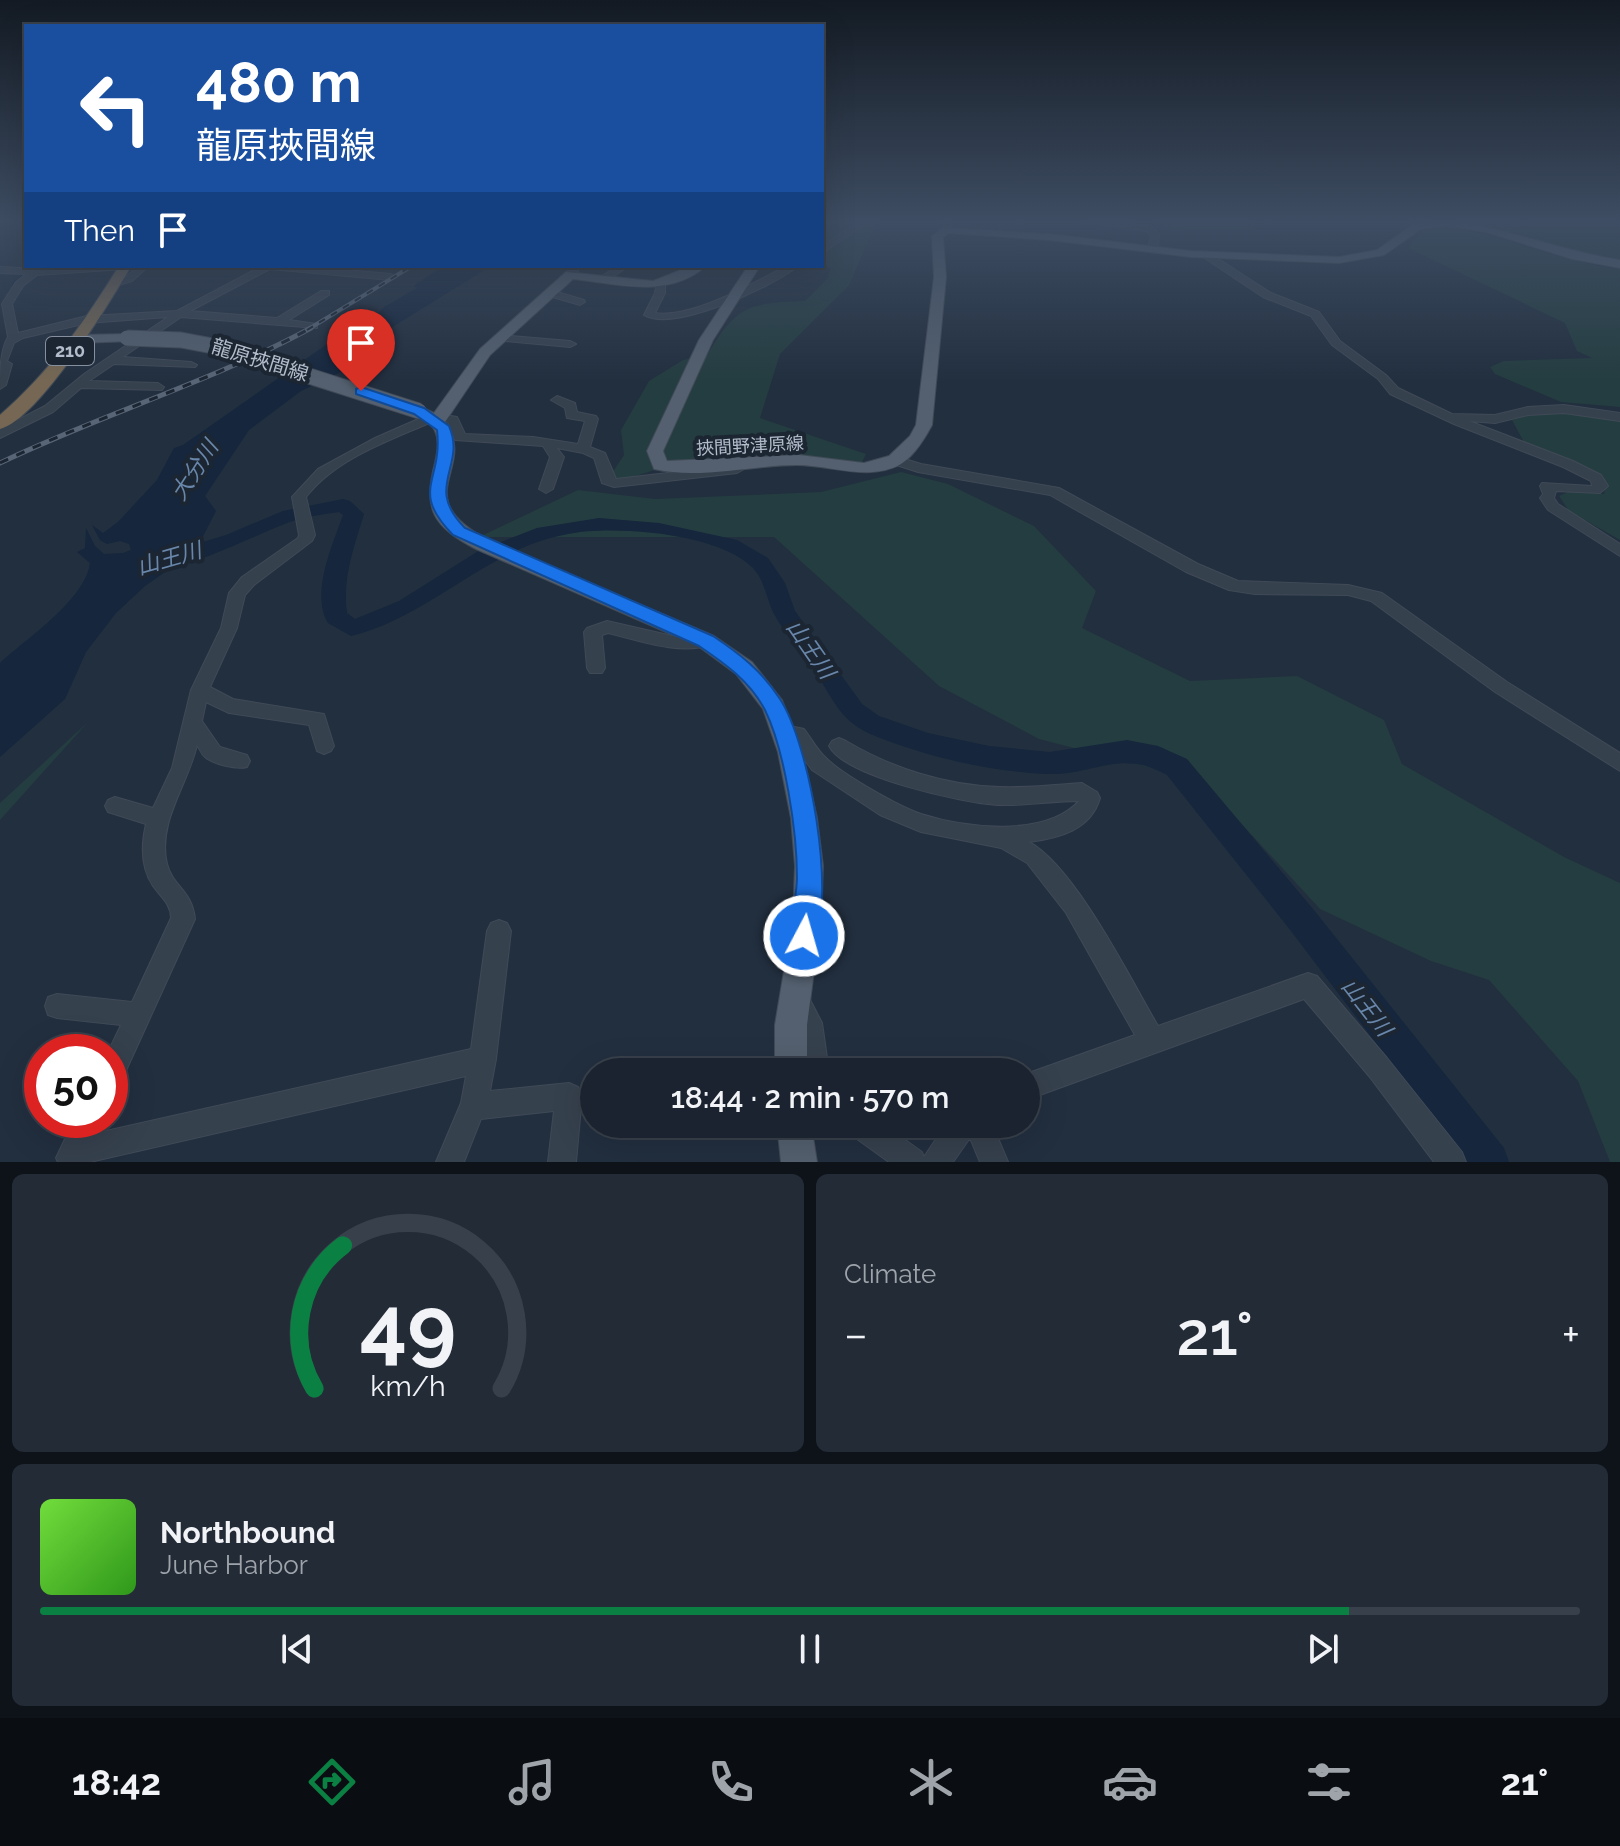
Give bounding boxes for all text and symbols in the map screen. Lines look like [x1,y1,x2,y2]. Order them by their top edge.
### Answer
text: 480 m [196,49,362,115]
icon: left [64,56,168,160]
text: 龍原挾間線 [196,124,376,166]
icon: arrive [151,208,195,252]
text: Then [64,213,135,248]
pin [327,309,395,391]
icon: arrive [339,321,383,365]
street label: 龍原挾間線 [209,334,311,386]
road number: 210 [46,337,94,365]
street label: 挾間野津原線 [695,432,804,459]
water label: 大分川 [165,434,224,505]
water label: 山王川 [134,536,206,580]
water label: 山王川 [781,615,842,685]
position arrow [762,894,846,978]
water label: 山王川 [1336,973,1399,1043]
speed limit sign: 50 [24,1034,128,1138]
text: 18:44 · 2 min · 570 m [671,1080,949,1115]
text: Climate [844,1259,936,1289]
text: 49 [360,1277,456,1374]
text: 21° [1176,1299,1253,1369]
text: − [844,1309,868,1360]
text: + [1562,1309,1580,1360]
text: km/h [370,1369,446,1403]
text: Northbound [160,1515,335,1550]
text: June Harbor [160,1550,308,1580]
icon: previous [275,1627,319,1671]
icon: pause [788,1627,832,1671]
icon: next [1301,1627,1345,1671]
icon: directions [304,1754,360,1810]
icon: music [504,1754,560,1810]
icon: phone [703,1754,759,1810]
icon: climate [903,1754,959,1810]
icon: car [1102,1754,1158,1810]
icon: filters [1301,1754,1357,1810]
text: 18:42 [72,1761,161,1803]
text: 21° [1501,1761,1548,1803]

